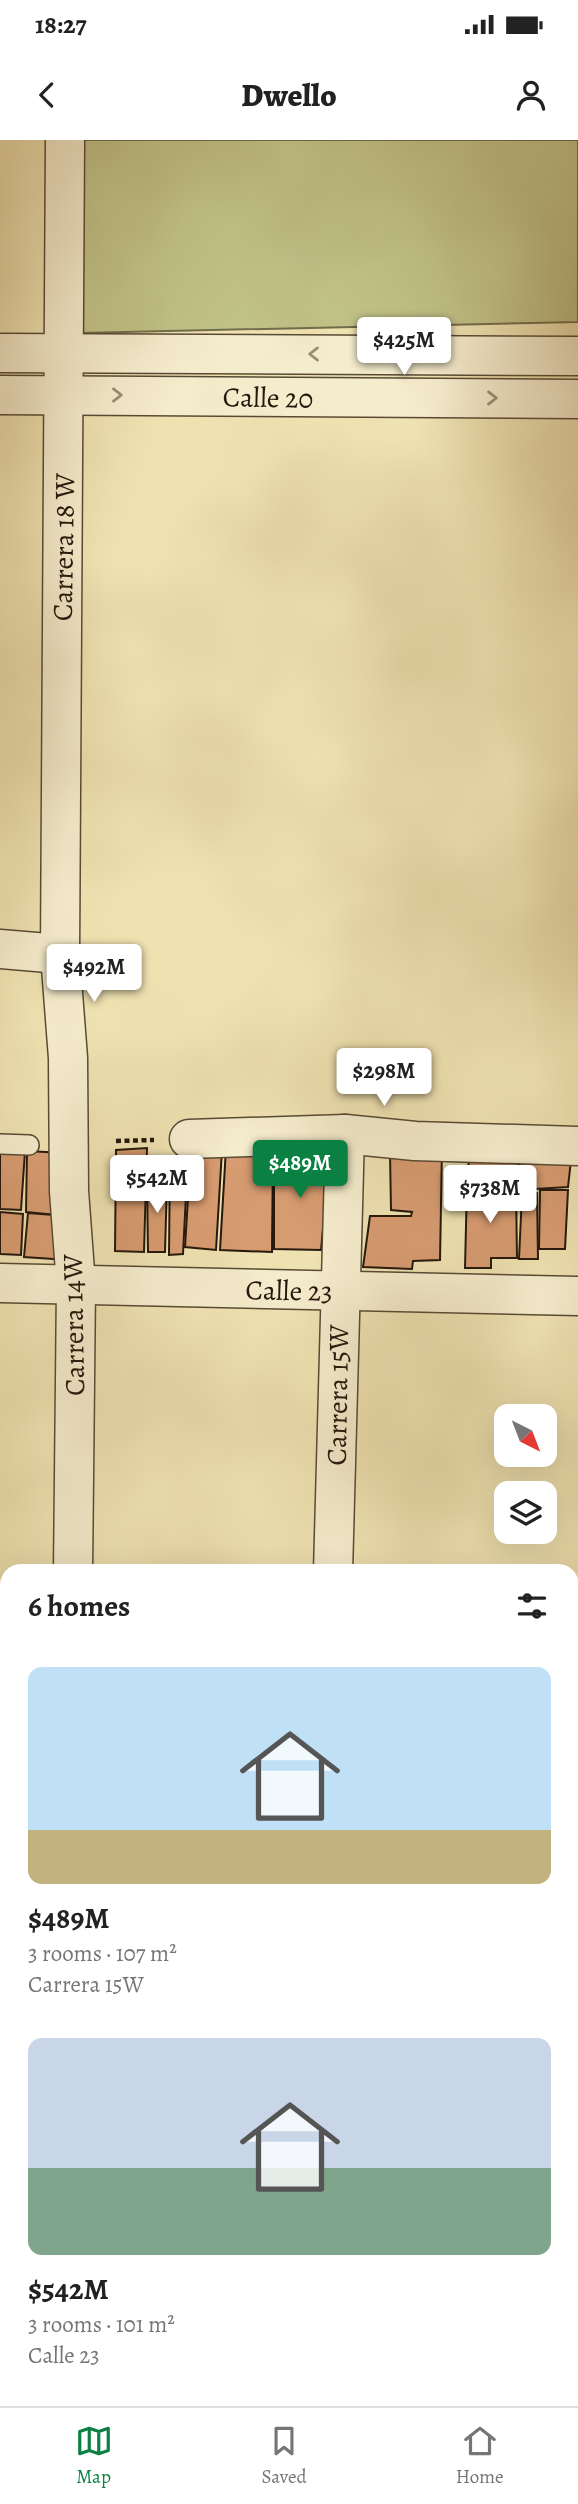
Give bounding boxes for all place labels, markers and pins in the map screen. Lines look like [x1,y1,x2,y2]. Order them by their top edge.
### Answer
pin: $425M [355,317,453,377]
pin: $492M [45,944,143,1004]
pin: $298M [335,1048,433,1108]
pin: $489M [251,1140,349,1200]
pin: $542M [108,1156,206,1215]
pin: $738M [441,1166,539,1225]

